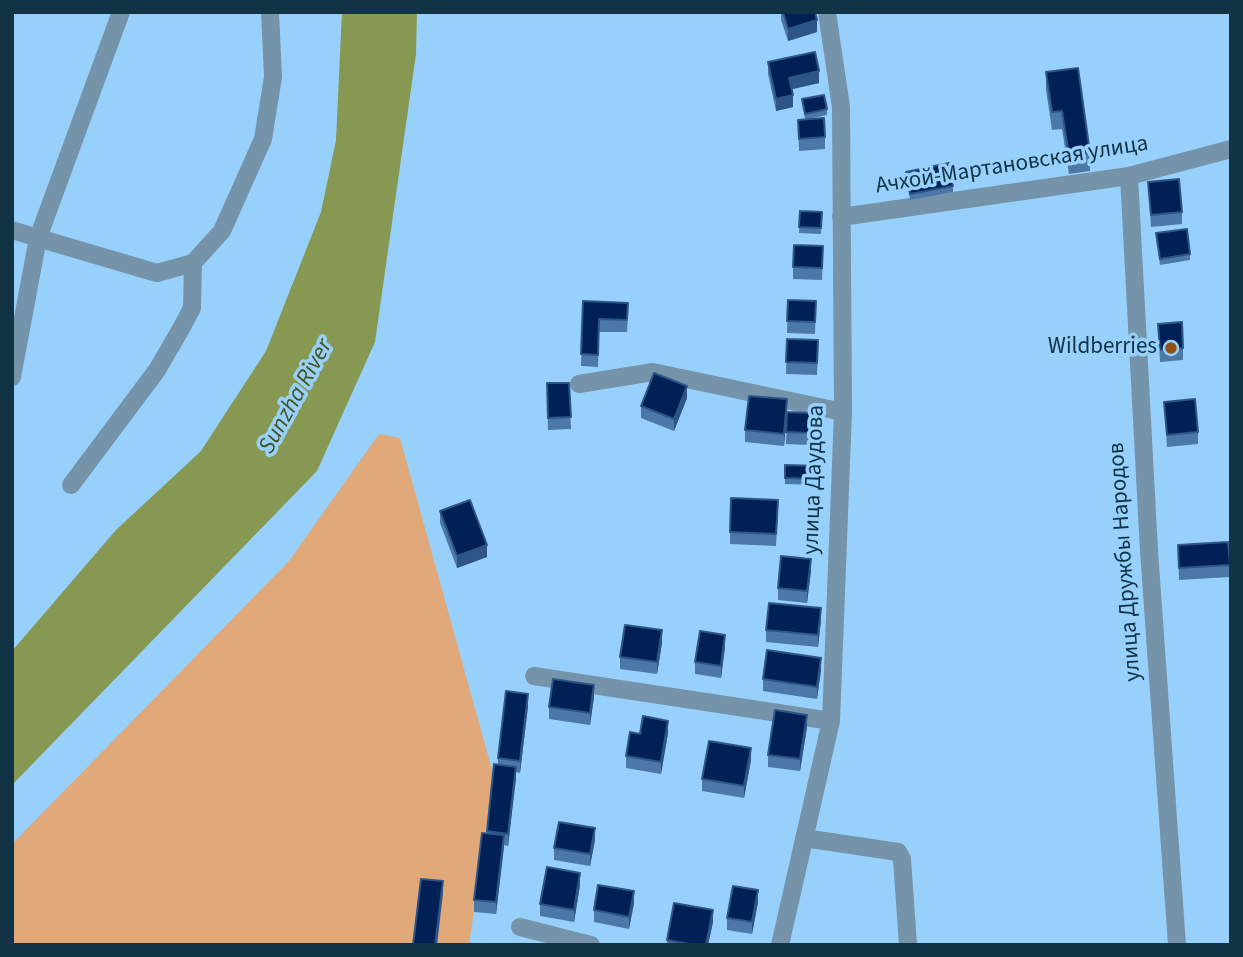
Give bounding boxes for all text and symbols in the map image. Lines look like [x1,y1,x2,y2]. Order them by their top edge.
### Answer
street label: Ачхой-Мартановская улица [874,131,1150,201]
place label: Wildberries [1048,334,1157,362]
water label: Sunzha River [254,335,340,459]
marker: Wildberries [1163,340,1179,356]
street label: улица Даудова [799,405,831,555]
street label: улица Дружбы Народов [1104,441,1148,683]

